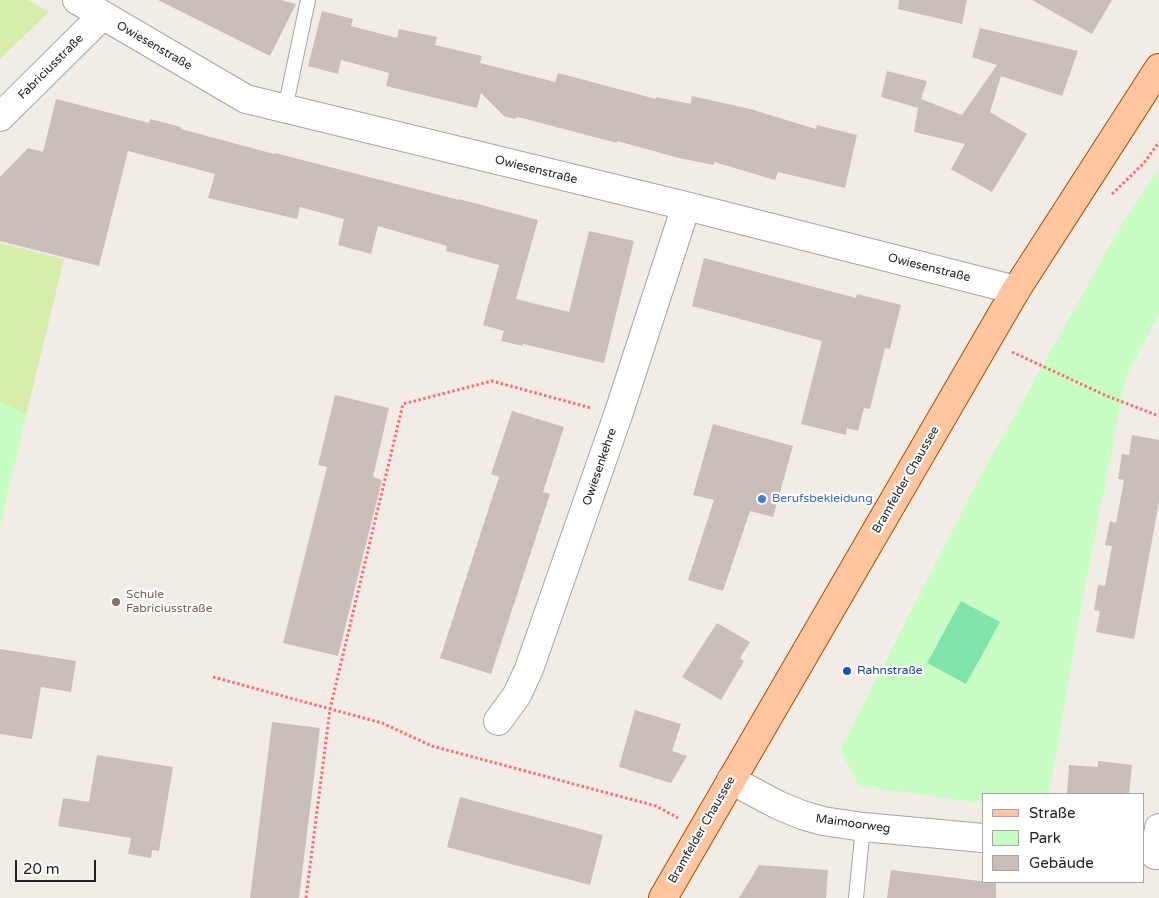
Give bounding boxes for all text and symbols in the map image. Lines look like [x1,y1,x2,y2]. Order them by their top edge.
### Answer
street label: Owiesenstraße [114,19,194,73]
street label: Fabriciusstraße [15,31,87,103]
street label: Owiesenstraße [493,153,579,187]
street label: Owiesenstraße [886,251,972,285]
street label: Bramfelder Chaussee [869,424,943,536]
street label: Owiesenkehre [580,427,620,507]
place label: Berufsbekleidung [772,492,873,506]
marker: Berufsbekleidung [756,493,768,505]
place label: Schule Fabriciusstraße [126,588,212,616]
marker: Schule Fabriciusstraße [110,596,122,608]
place label: Rahnstraße [857,664,923,678]
marker: Rahnstraße [841,665,853,677]
street label: Bramfelder Chaussee [665,774,739,886]
legend [982,793,1144,883]
text: Straße [1029,804,1075,822]
street label: Maimoorweg [815,812,891,836]
text: Park [1029,829,1061,847]
scale bar [18,850,99,882]
text: Gebäude [1029,854,1094,872]
text: 20 m [23,860,60,878]

